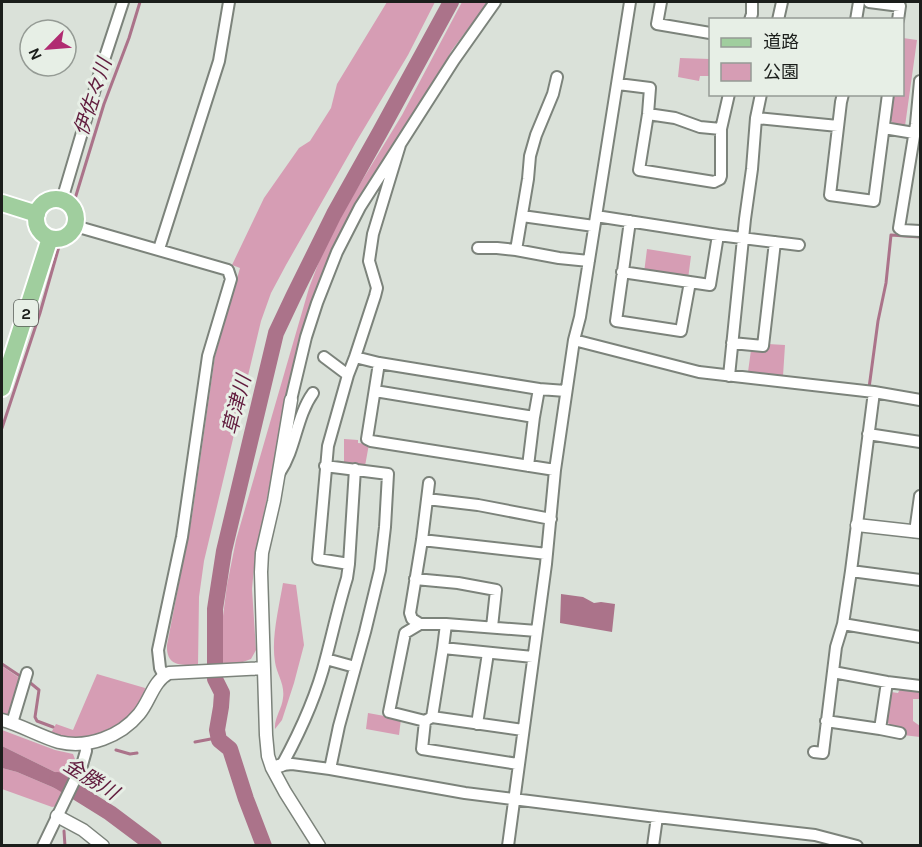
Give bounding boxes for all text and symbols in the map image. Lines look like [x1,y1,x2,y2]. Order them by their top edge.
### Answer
north arrow [18,18,78,78]
legend [709,18,904,96]
text: 道路 [763,31,799,53]
text: N [24,45,46,63]
water label: 伊佐々川 [70,54,117,139]
text: 公園 [763,61,799,83]
road number: 2 [14,300,38,326]
water label: 草津川 [219,371,256,437]
water label: 金勝川 [59,753,124,806]

